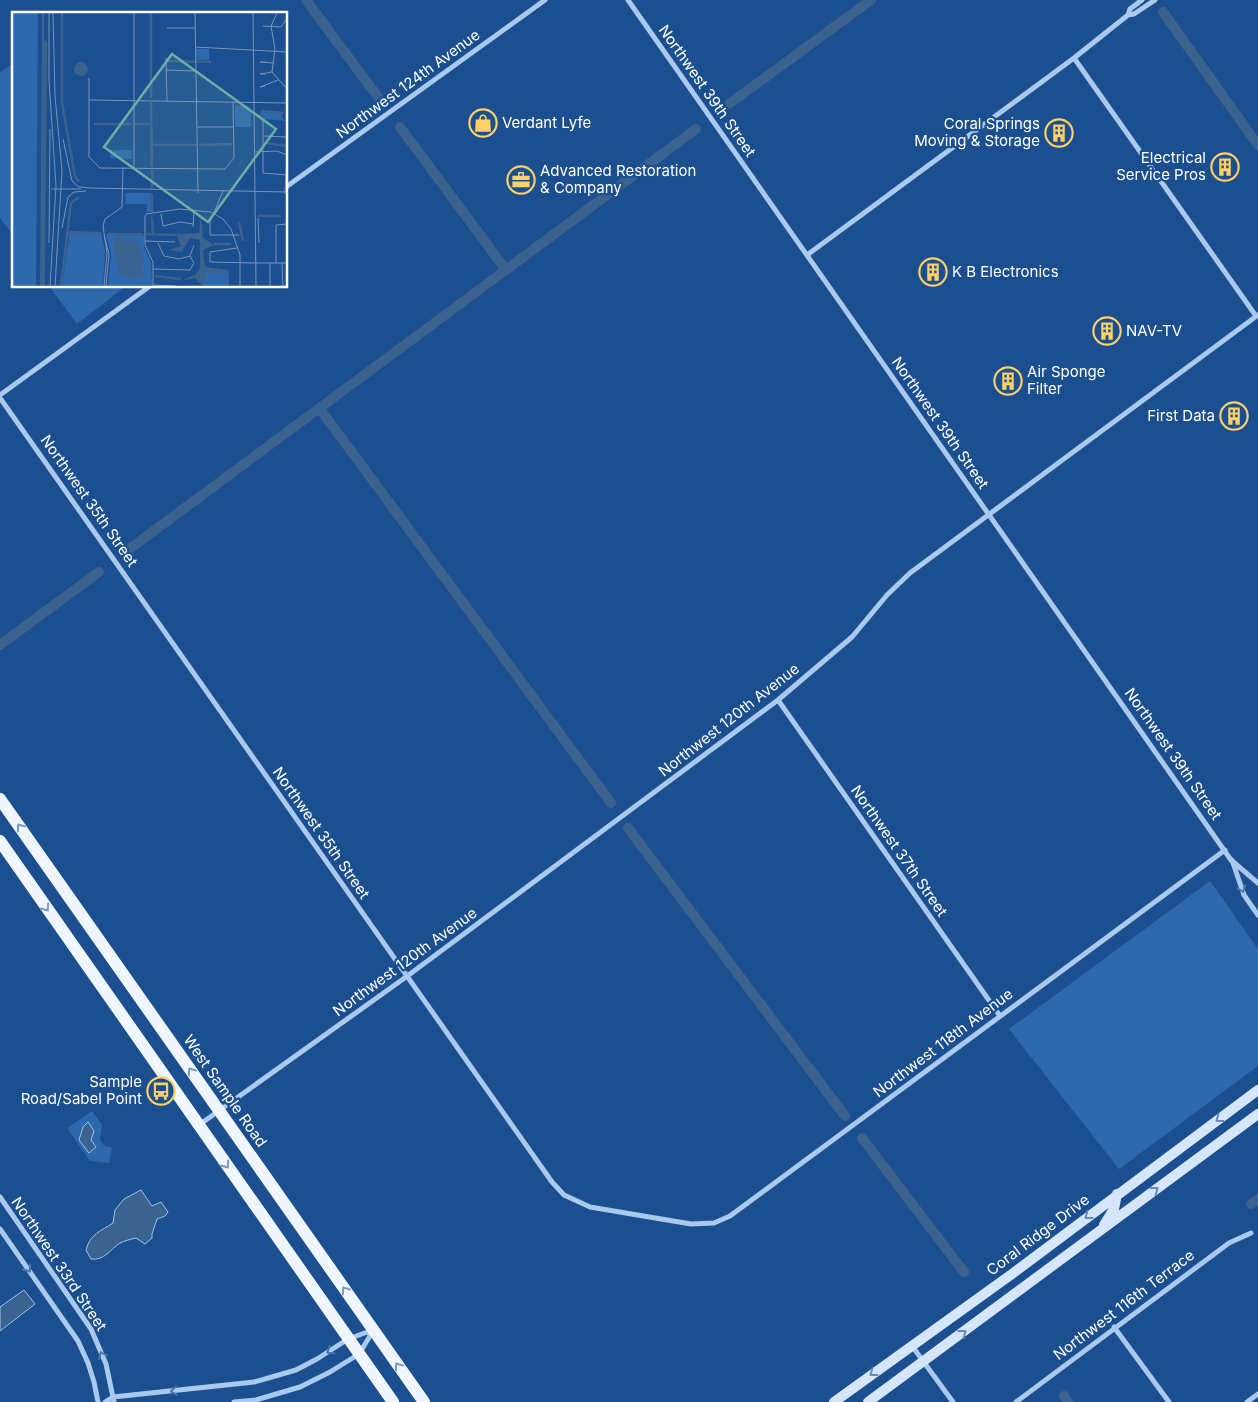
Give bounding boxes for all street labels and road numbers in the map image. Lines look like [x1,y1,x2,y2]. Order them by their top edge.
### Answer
street label: Northwest 39th Street [655,21,760,160]
street label: Northwest 124th Avenue [332,25,483,142]
street label: Northwest 39th Street [888,353,993,492]
street label: Northwest 35th Street [37,431,142,570]
street label: Northwest 120th Avenue [655,659,803,780]
street label: Northwest 39th Street [1121,684,1226,823]
street label: Northwest 35th Street [269,763,374,902]
street label: Northwest 37th Street [847,781,952,920]
street label: Northwest 120th Avenue [329,903,480,1020]
street label: Northwest 118th Avenue [869,984,1016,1101]
street label: West Sample Road [179,1031,271,1151]
street label: Coral Ridge Drive [983,1190,1093,1279]
street label: Northwest 33rd Street [8,1193,111,1334]
street label: Northwest 116th Terrace [1049,1245,1198,1364]

